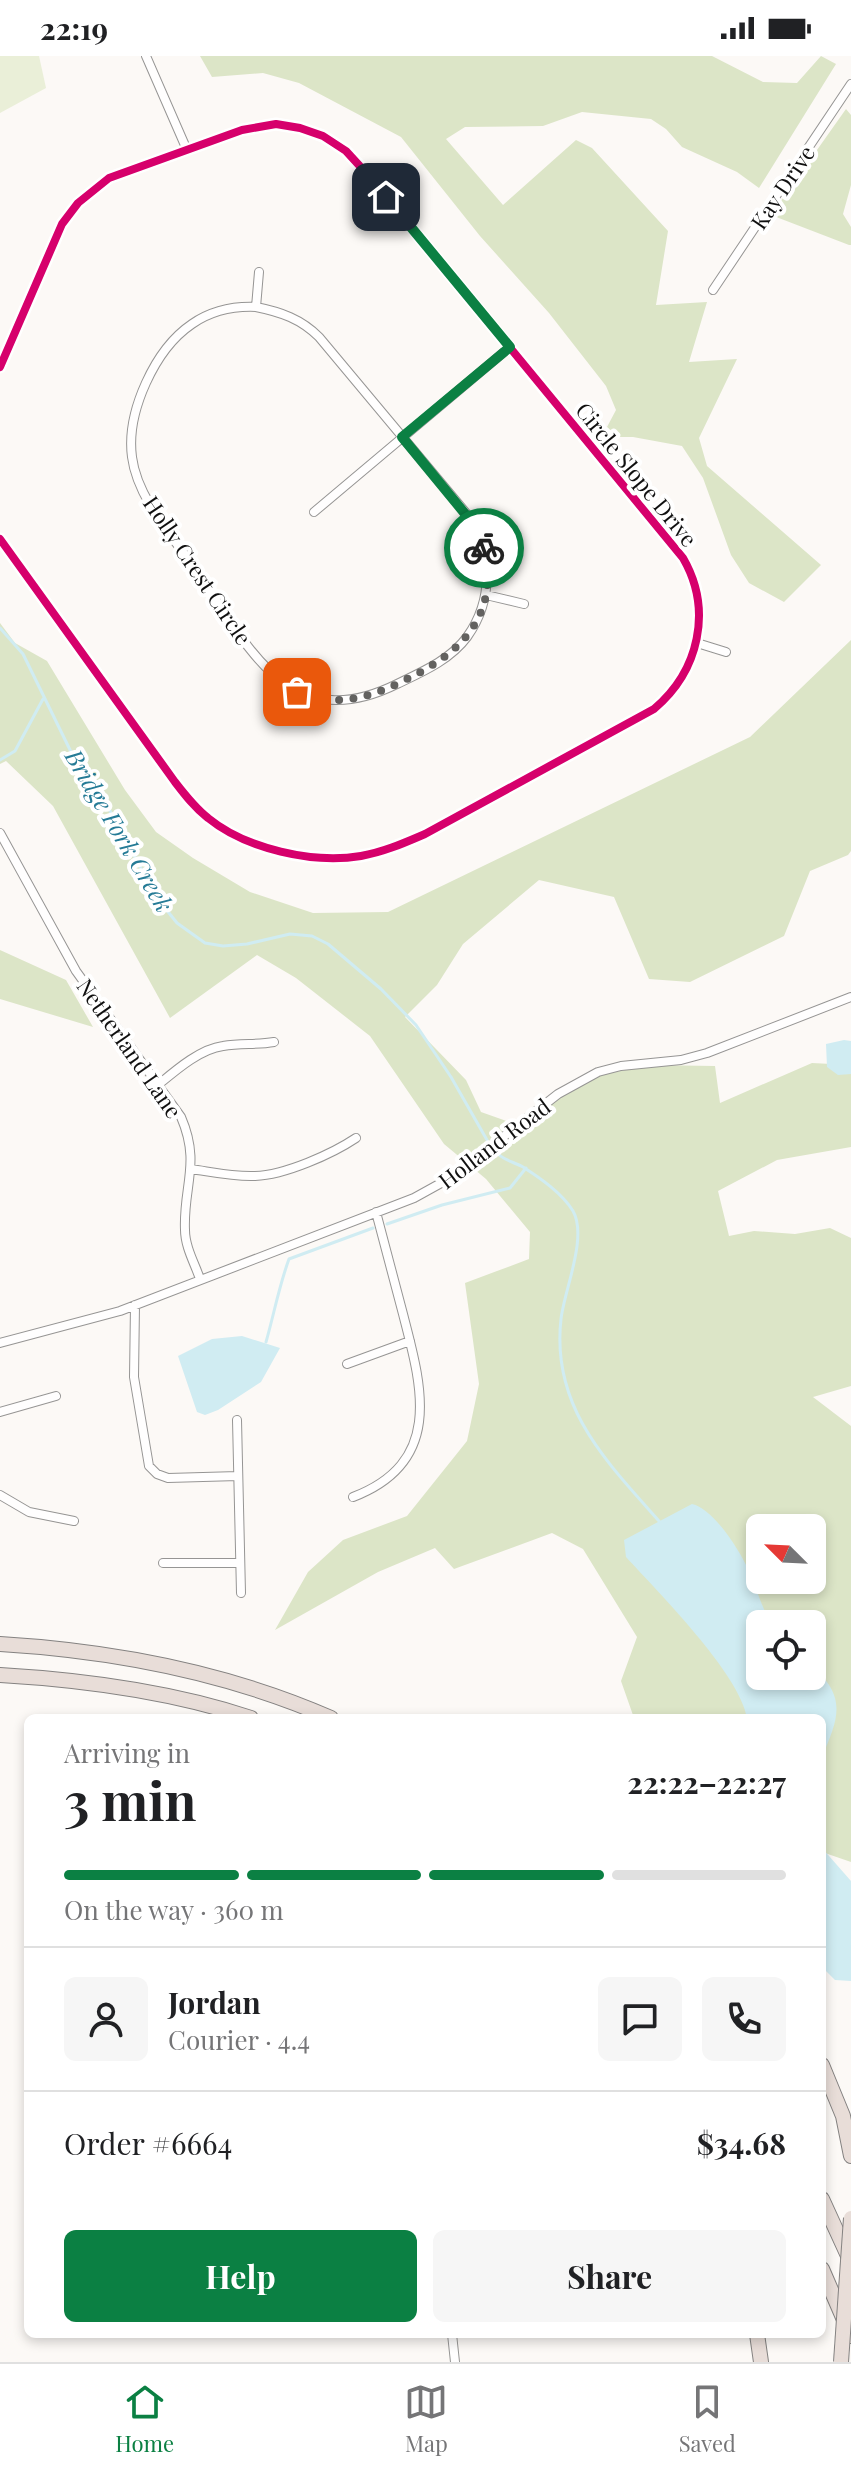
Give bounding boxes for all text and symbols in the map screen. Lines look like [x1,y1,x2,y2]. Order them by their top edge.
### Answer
text: 22:19 [40,8,108,48]
street label: Kay Drive [743,139,821,235]
pin [352,163,420,231]
icon: home [364,175,408,219]
street label: Circle Slope Drive [569,396,705,552]
street label: Holly Crest Circle [137,490,259,650]
courier [444,508,524,588]
icon: bike [462,526,506,570]
pin [263,658,331,726]
icon: bag [275,670,319,714]
water label: Bridge Fork Creek [58,742,181,917]
street label: Netherland Lane [71,972,189,1124]
street label: Holland Road [432,1091,556,1195]
north arrow [746,1514,826,1594]
map controls [746,1514,826,1690]
button: locate [746,1610,826,1690]
text: Arriving in [64,1735,190,1770]
text: 22:22–22:27 [627,1762,786,1802]
text: 3 min [64,1765,197,1834]
text: On the way · 360 m [64,1892,284,1927]
button: person [64,1977,148,2061]
button: chat [598,1977,682,2061]
button: phone [702,1977,786,2061]
text: Jordan [168,1982,261,2022]
text: Courier · 4.4 [168,2022,310,2057]
text: Order #6664 [64,2123,232,2163]
text: $34.68 [697,2123,786,2163]
button: Help [64,2230,417,2322]
button: Share [433,2230,786,2322]
tab: Home [115,2380,174,2458]
tab: Map [404,2380,448,2458]
tab: Saved [679,2380,736,2458]

